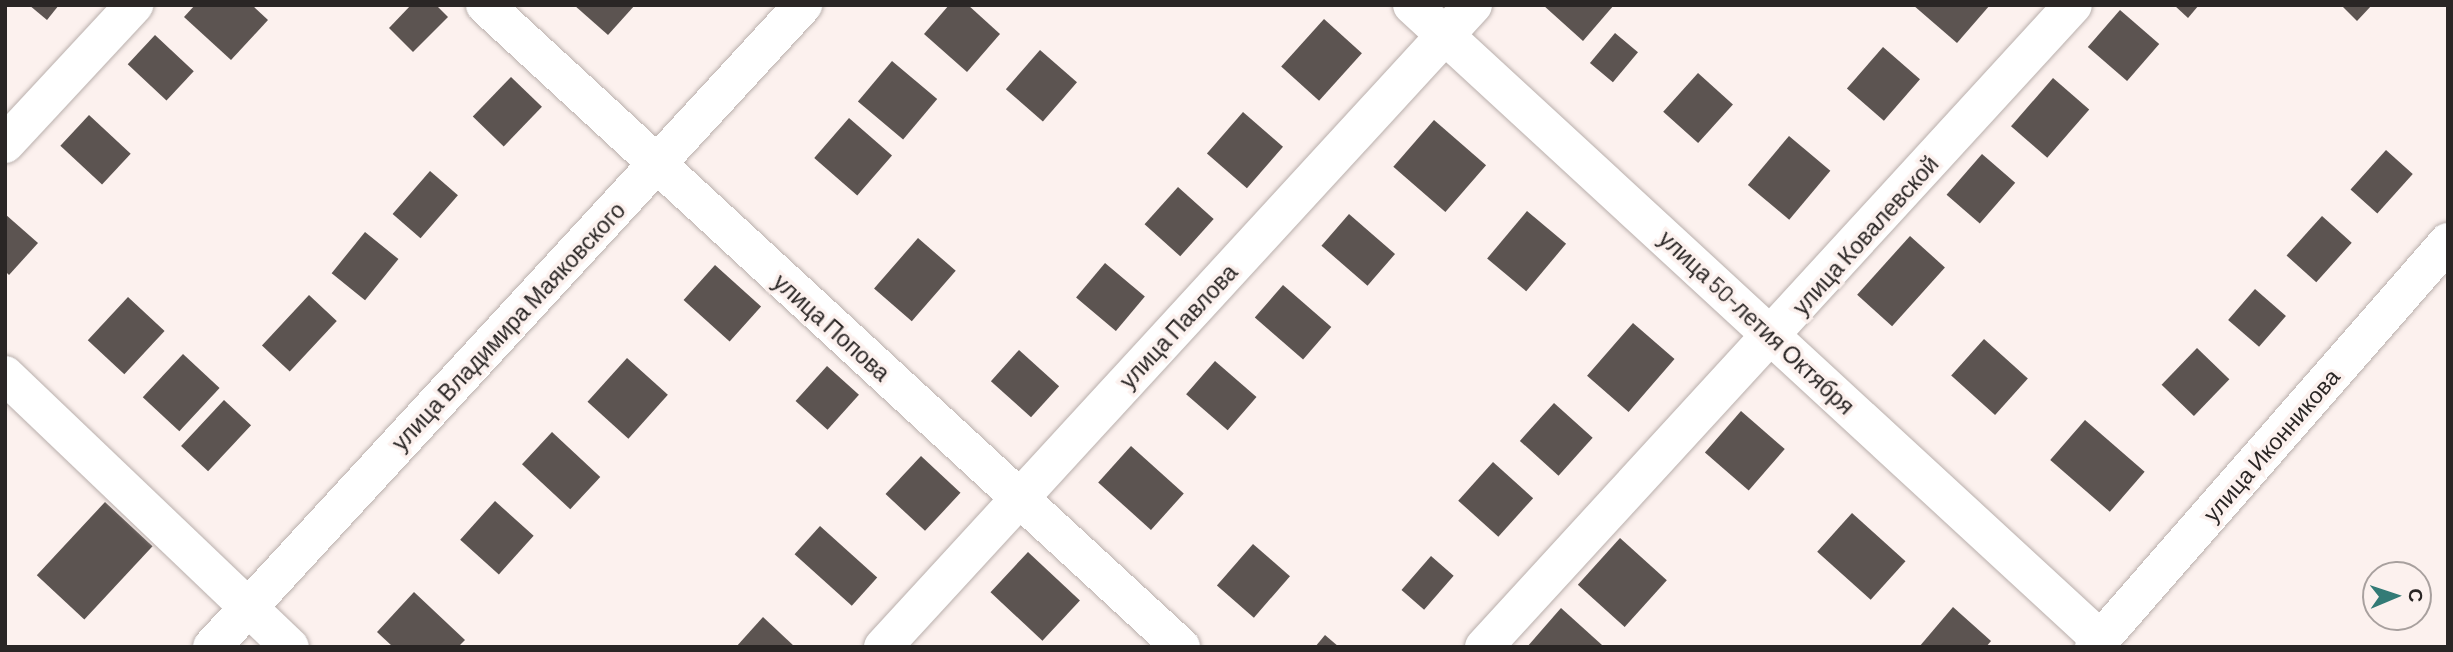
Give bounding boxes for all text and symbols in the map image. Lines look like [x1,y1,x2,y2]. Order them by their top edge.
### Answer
street label: улица Ковалевской [1786,150,1944,320]
street label: улица Владимира Маяковского [386,196,630,456]
street label: улица 50-летия Октября [1654,224,1860,420]
street label: улица Павлова [1113,258,1243,394]
street label: улица Попова [768,268,896,386]
street label: улица Иконникова [2197,363,2345,527]
north arrow [2362,561,2432,631]
text: С [2405,588,2428,603]

